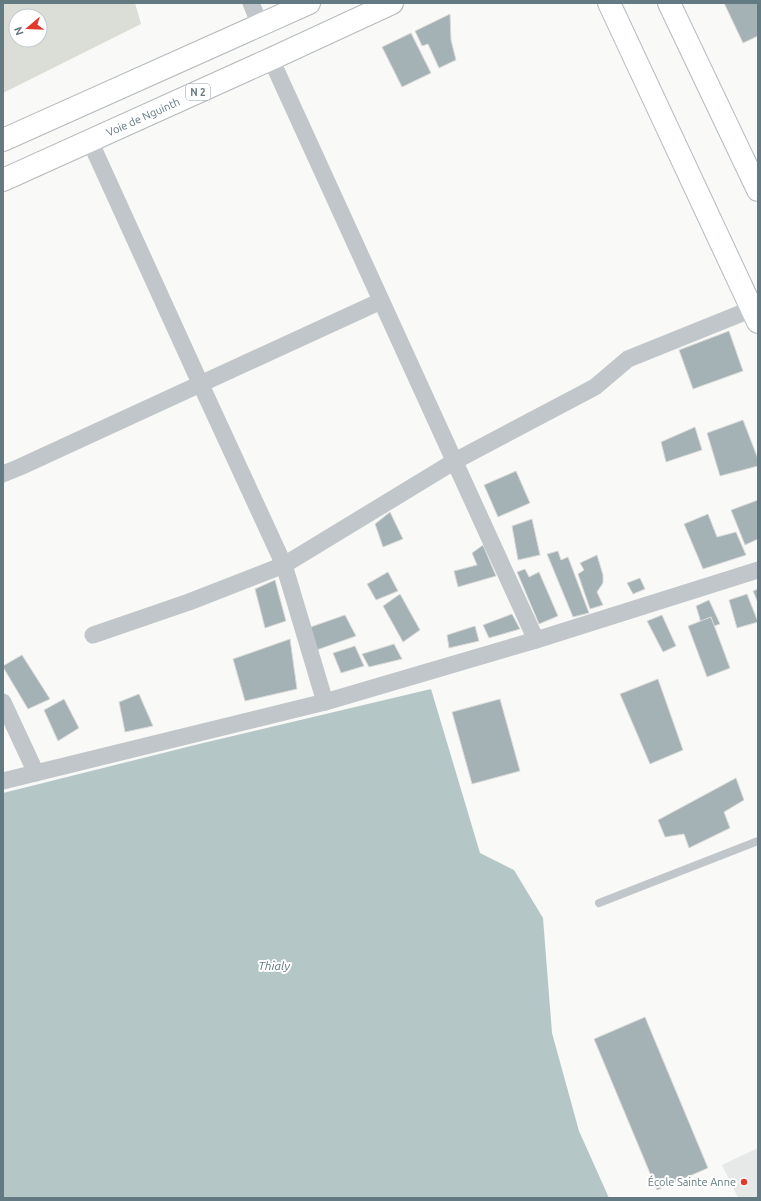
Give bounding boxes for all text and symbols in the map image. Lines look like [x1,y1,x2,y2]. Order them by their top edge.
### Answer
north arrow [8,8,48,48]
text: N [12,25,26,37]
road number: N 2 [186,84,210,100]
street label: Voie de Nguinth [104,95,182,139]
water label: Thialy [258,959,290,972]
place label: École Sainte Anne [648,1175,736,1188]
marker: École Sainte Anne [739,1177,749,1187]

